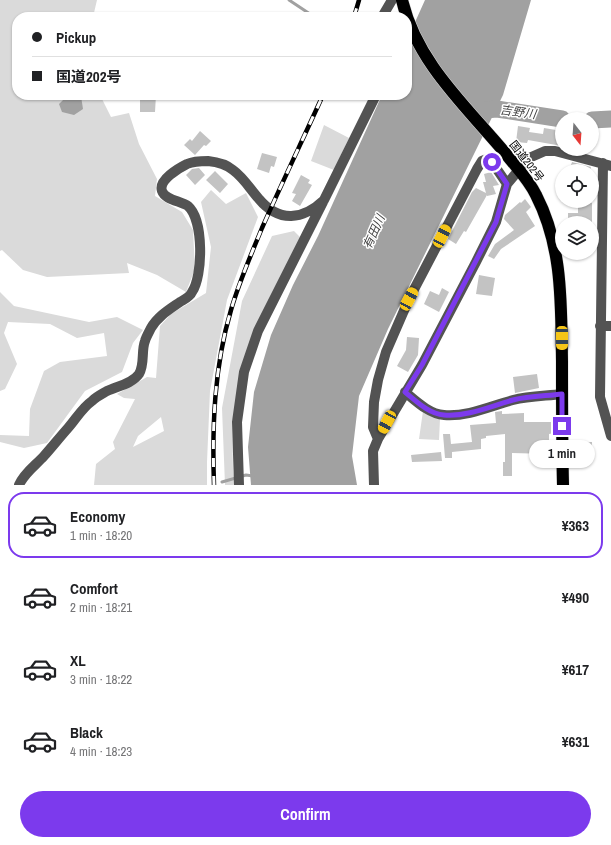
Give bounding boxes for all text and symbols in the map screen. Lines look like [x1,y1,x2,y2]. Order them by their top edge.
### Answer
text: Pickup [56,27,96,48]
text: 国道202号 [56,66,122,87]
water label: 吉野川 [499,102,539,123]
north arrow [555,112,599,156]
map controls [555,112,599,260]
street label: 国道202号 [507,138,547,184]
route start [483,153,501,171]
button: locate [555,164,599,208]
water label: 有田川 [359,210,389,252]
button: layers [555,216,599,260]
car [431,223,453,249]
car [398,286,420,312]
car [556,326,568,350]
car [376,409,398,435]
route end [553,417,571,435]
callout: 1 min [529,440,595,468]
text: 1 min [548,445,576,462]
text: Economy [70,506,125,527]
icon: car [22,507,58,543]
text: ¥363 [562,515,589,536]
text: 1 min · 18:20 [70,527,132,544]
text: Comfort [70,578,118,599]
icon: car [22,579,58,615]
text: ¥490 [562,587,589,608]
text: 2 min · 18:21 [70,599,132,616]
text: XL [70,650,86,671]
icon: car [22,651,58,687]
text: ¥617 [562,659,589,680]
text: 3 min · 18:22 [70,671,132,688]
text: Black [70,722,103,743]
icon: car [22,723,58,759]
text: ¥631 [562,731,589,752]
text: 4 min · 18:23 [70,743,132,760]
button: Confirm [20,791,591,837]

